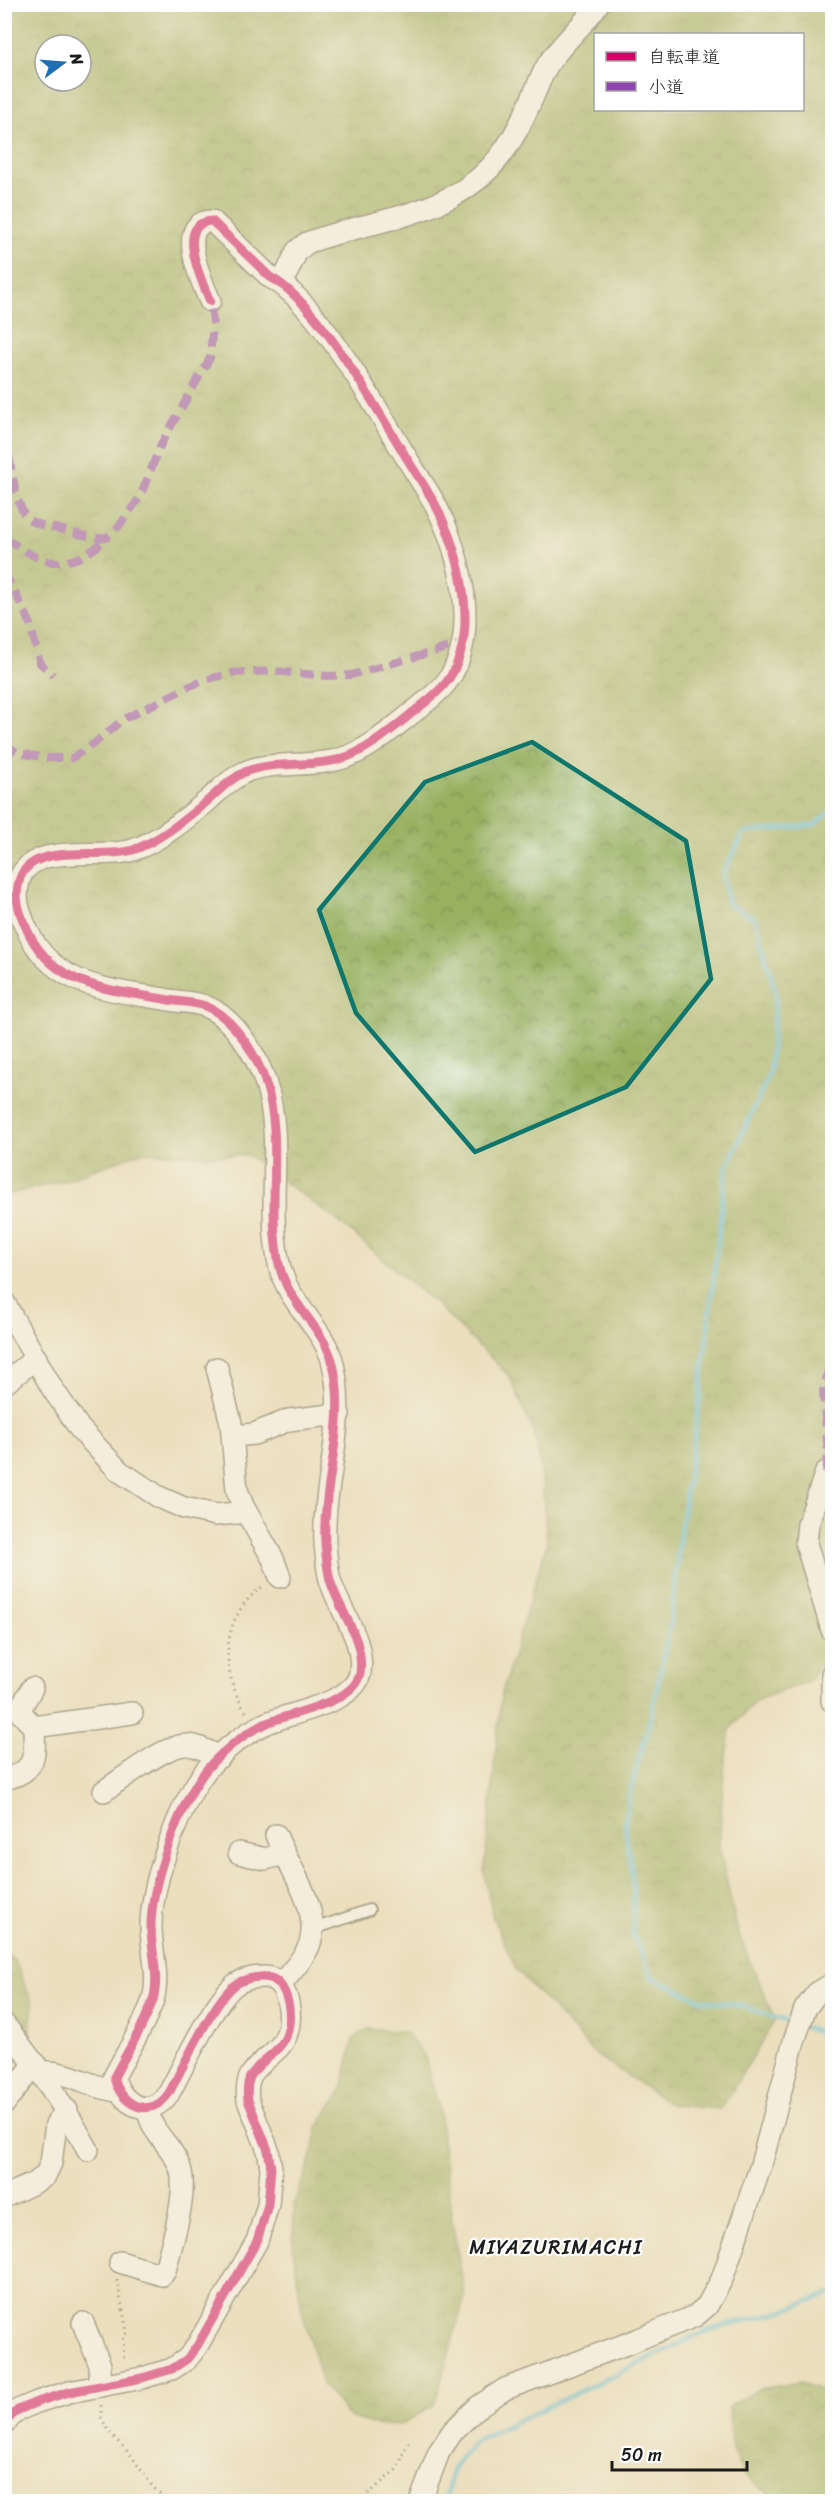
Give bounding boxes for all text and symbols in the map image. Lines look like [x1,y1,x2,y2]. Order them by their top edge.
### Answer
north arrow [33,33,93,93]
legend [594,33,804,111]
text: 自転車道 [648,41,720,73]
text: N [61,49,93,69]
text: 小道 [648,71,684,103]
district label: MIYAZURIMACHI [469,2230,643,2265]
scale bar [612,2434,747,2472]
text: 50 m [621,2439,662,2471]

